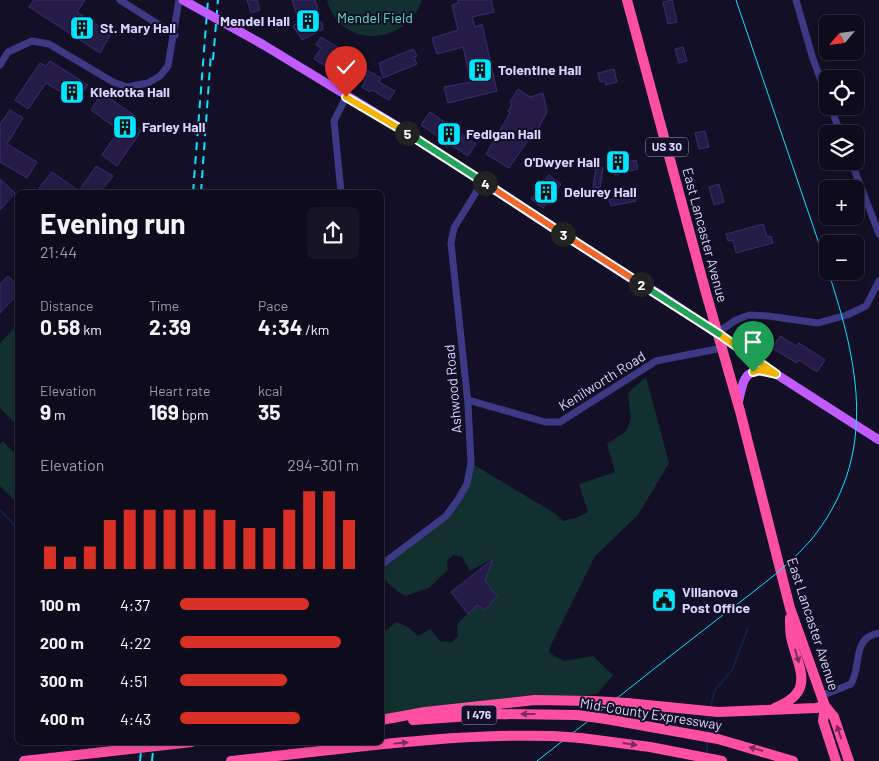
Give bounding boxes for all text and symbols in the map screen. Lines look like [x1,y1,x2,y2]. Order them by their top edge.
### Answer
building icon: Mendel Hall [295,8,321,34]
park label: Mendel Field [337,9,413,26]
place label: Mendel Hall [220,12,290,29]
building icon: St. Mary Hall [69,15,95,41]
north arrow [819,15,864,60]
map controls [819,15,864,280]
place label: St. Mary Hall [100,19,176,36]
pin [325,46,367,97]
icon: check [332,53,360,81]
building icon: Tolentine Hall [467,57,493,83]
place label: Tolentine Hall [498,61,582,78]
button: locate [819,70,864,115]
building icon: Klekotka Hall [59,79,85,105]
place label: Klekotka Hall [90,83,170,100]
building icon: Farley Hall [112,114,138,140]
place label: Farley Hall [142,118,205,135]
pin: 5 [394,120,420,146]
building icon: Fedigan Hall [436,121,462,147]
text: 5 [404,125,411,142]
place label: Fedigan Hall [466,125,541,142]
button: layers [819,125,864,170]
road number: US 30 [646,138,688,156]
building icon: O'Dwyer Hall [605,149,631,175]
place label: O'Dwyer Hall [524,153,600,170]
street label: East Lancaster Avenue [679,166,732,304]
pin: 4 [472,170,498,196]
text: 4 [481,175,490,192]
building icon: Delurey Hall [533,179,559,205]
button: + [819,180,864,225]
place label: Delurey Hall [564,183,637,200]
text: Evening run [40,206,186,240]
button: share [307,207,359,259]
pin: 3 [550,222,576,246]
text: 3 [560,226,567,243]
button: − [819,235,864,280]
text: 21:44 [40,242,77,261]
pin: 2 [628,272,654,296]
text: 2 [638,276,645,293]
text: Distance [40,297,93,314]
text: Time [149,297,179,314]
text: Pace [258,297,288,314]
text: 0.58 [40,314,80,339]
text: 2:39 [149,314,191,339]
text: 4:34 [258,314,302,339]
text: km [80,321,102,338]
text: /km [302,321,329,338]
pin [732,321,774,372]
icon: arrive [739,328,767,356]
street label: Ashwood Road [440,344,465,434]
street label: Kenilworth Road [555,347,648,414]
text: Elevation [40,382,96,399]
text: Heart rate [149,382,210,399]
text: kcal [258,382,282,399]
text: 9 [40,399,51,424]
text: 169 [149,399,179,424]
text: 35 [258,399,281,424]
text: m [51,406,66,423]
text: bpm [179,406,209,423]
text: Elevation [40,455,104,474]
text: 294–301 m [287,455,359,474]
street label: East Lancaster Avenue [784,555,843,692]
place label: Villanova Post Office [682,583,751,616]
public building icon: Villanova Post Office [651,587,677,613]
text: 100 m [40,595,80,614]
text: 4:37 [120,595,150,614]
text: 200 m [40,633,84,652]
text: 4:22 [120,633,151,652]
one-way arrow [793,649,801,664]
text: 300 m [40,671,83,690]
text: 4:51 [120,671,148,690]
street label: Mid-County Expressway [579,694,724,733]
road number: I 476 [462,706,496,724]
text: 400 m [40,709,84,728]
text: 4:43 [120,709,151,728]
one-way arrow [520,710,536,718]
one-way arrow [835,724,843,739]
one-way arrow [393,739,409,747]
one-way arrow [622,740,638,748]
one-way arrow [748,744,763,752]

